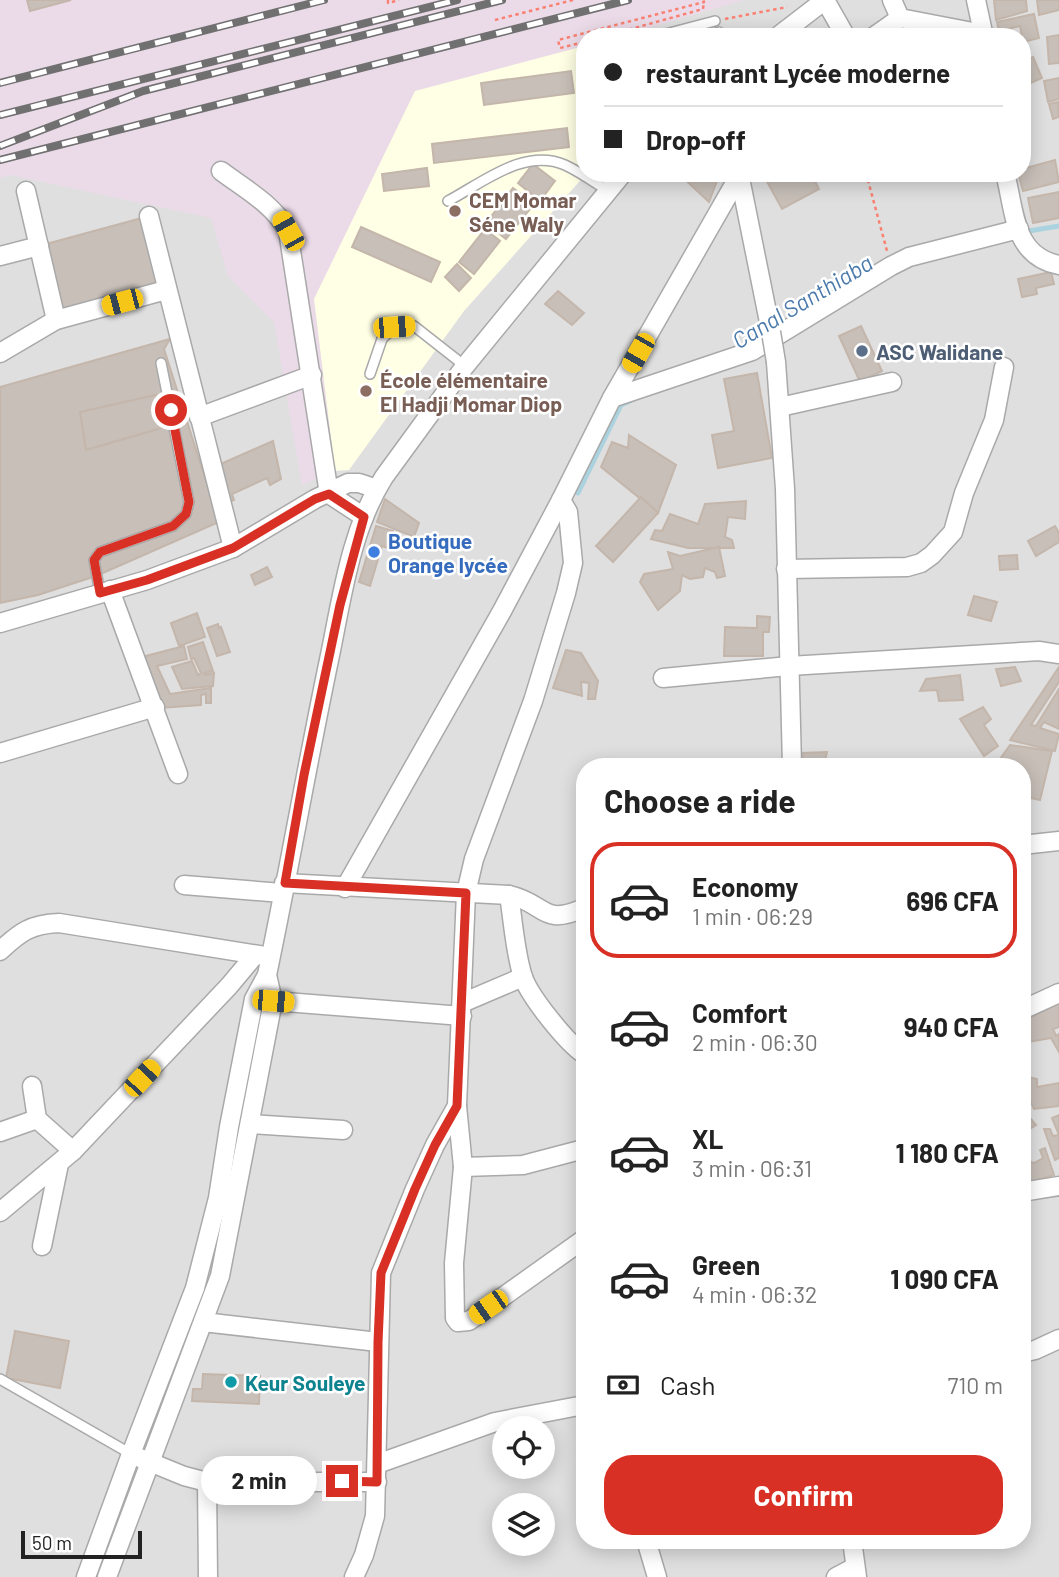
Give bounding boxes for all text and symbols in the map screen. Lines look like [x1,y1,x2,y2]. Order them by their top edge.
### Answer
text: restaurant Lycée moderne [646,57,950,88]
text: Drop-off [646,124,746,155]
place label: CEM Momar Séne Waly [469,187,577,236]
marker: CEM Momar Séne Waly [447,203,463,219]
car [269,208,308,254]
water label: Canal Santhiaba [727,248,877,354]
car [99,286,146,318]
car [373,315,416,339]
car [619,330,658,376]
place label: ASC Walidane [876,339,1003,364]
marker: ASC Walidane [854,343,870,359]
place label: École élémentaire El Hadji Momar Diop [380,367,562,416]
marker: École élémentaire El Hadji Momar Diop [358,383,374,399]
route start [155,394,187,426]
place label: Boutique Orange lycée [388,528,508,577]
marker: Boutique Orange lycée [366,544,382,560]
text: Choose a ride [604,781,796,819]
icon: car [608,869,671,932]
text: Economy [692,871,798,902]
text: 696 CFA [906,885,999,916]
text: 1 min · 06:29 [692,902,813,930]
car [252,989,295,1013]
icon: car [608,995,671,1058]
text: Comfort [692,997,788,1028]
text: 940 CFA [904,1011,999,1042]
text: 2 min · 06:30 [692,1028,818,1056]
car [120,1055,165,1101]
icon: car [608,1121,671,1184]
text: XL [692,1123,723,1154]
text: 1 180 CFA [896,1137,999,1168]
text: 3 min · 06:31 [692,1154,812,1182]
icon: car [608,1247,671,1310]
text: Green [692,1249,760,1280]
text: 1 090 CFA [890,1263,999,1294]
text: 4 min · 06:32 [692,1280,817,1308]
car [465,1286,512,1328]
icon: cash [604,1366,642,1404]
text: Cash [660,1369,715,1400]
place label: Keur Souleye [245,1370,366,1395]
text: 710 m [947,1371,1003,1399]
marker: Keur Souleye [223,1374,239,1390]
map controls [492,1416,555,1556]
button: locate [492,1416,555,1479]
button: Confirm [604,1455,1003,1535]
callout: 2 min [202,1456,318,1506]
route end [326,1465,358,1497]
text: 2 min [231,1466,287,1494]
button: layers [492,1493,555,1556]
scale bar [21,1528,142,1560]
text: 50 m [32,1531,72,1554]

